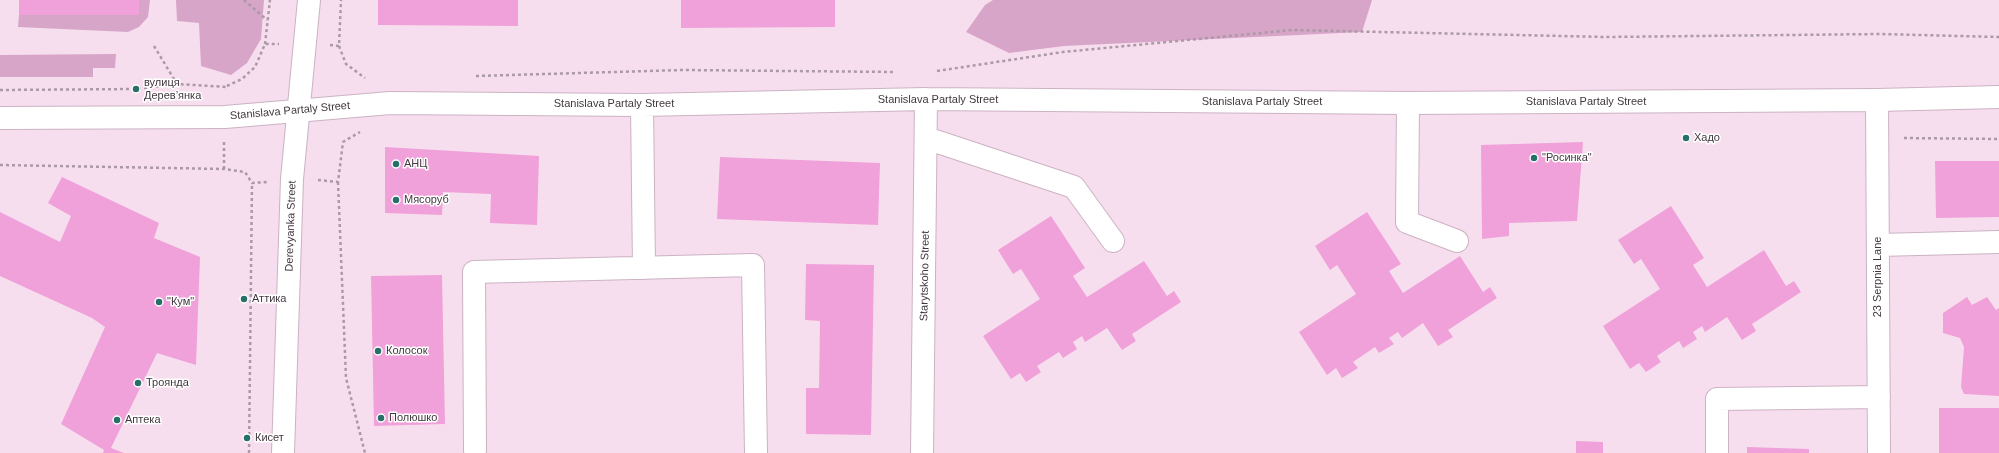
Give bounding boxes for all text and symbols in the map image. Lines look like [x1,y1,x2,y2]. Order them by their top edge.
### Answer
place label: вулиця Дерев’янка [144,76,201,102]
marker: вулиця Дерев’янка [131,84,141,94]
street label: Stanislava Partaly Street [878,93,998,107]
street label: Stanislava Partaly Street [1202,95,1322,109]
street label: Stanislava Partaly Street [1526,95,1646,109]
street label: Stanislava Partaly Street [554,97,674,111]
street label: Stanislava Partaly Street [229,99,351,123]
place label: Хадо [1694,131,1720,145]
marker: Хадо [1681,133,1691,143]
place label: "Росинка" [1542,151,1592,165]
marker: "Росинка" [1529,153,1539,163]
place label: АНЦ [404,157,427,171]
marker: АНЦ [391,159,401,169]
street label: Derevyanka Street [283,180,299,272]
place label: Мясоруб [404,193,449,207]
marker: Мясоруб [391,195,401,205]
street label: Starytskoho Street [918,231,932,321]
street label: 23 Serpnia Lane [1871,237,1885,317]
place label: Аттика [252,292,286,306]
marker: Аттика [239,294,249,304]
place label: "Кум" [167,295,194,309]
marker: "Кум" [154,297,164,307]
place label: Колосок [386,344,427,358]
marker: Колосок [373,346,383,356]
place label: Троянда [146,376,189,390]
marker: Троянда [133,378,143,388]
place label: Полюшко [389,411,437,425]
place label: Аптека [125,413,160,427]
marker: Полюшко [376,413,386,423]
marker: Аптека [112,415,122,425]
place label: Кисет [255,431,284,445]
marker: Кисет [242,433,252,443]

